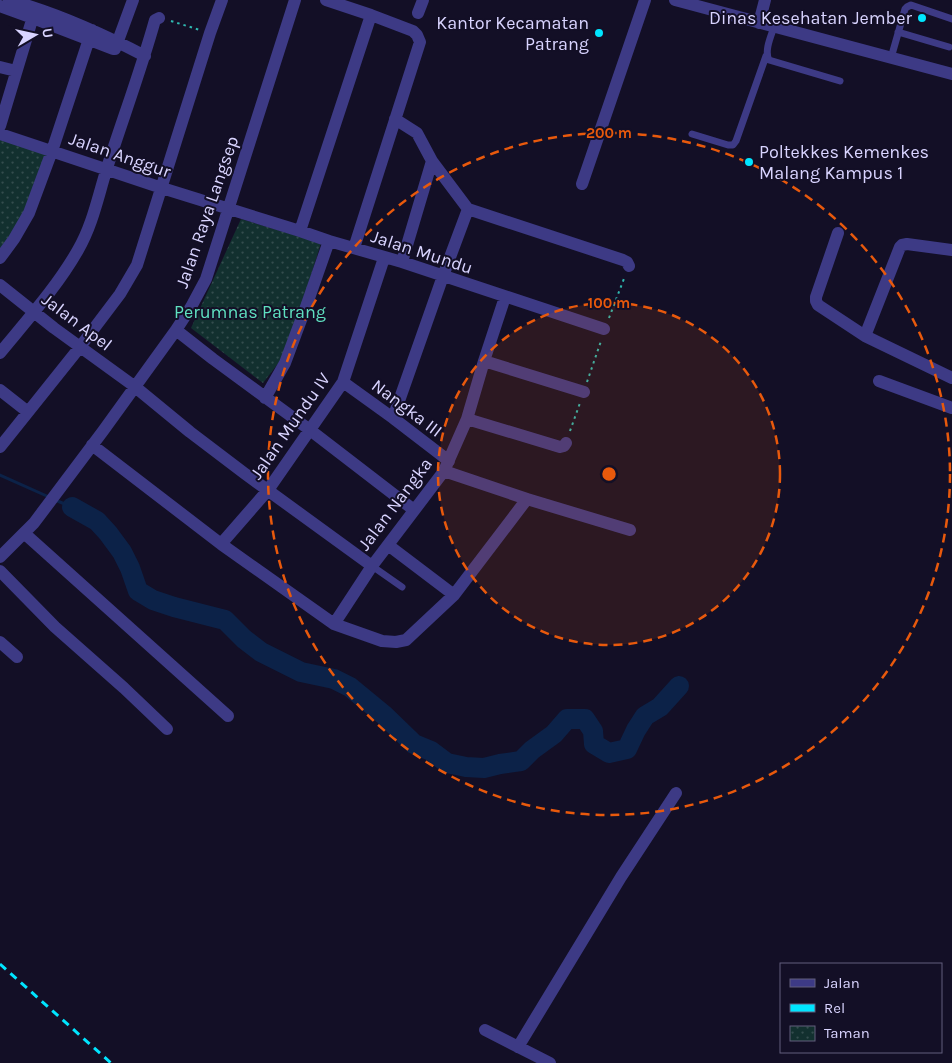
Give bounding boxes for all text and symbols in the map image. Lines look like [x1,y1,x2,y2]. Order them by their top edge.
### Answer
place label: Dinas Kesehatan Jember [709,7,912,29]
north arrow [10,10,60,60]
place label: Kantor Kecamatan Patrang [436,12,589,55]
marker: Dinas Kesehatan Jember [916,12,928,24]
text: U [38,27,56,39]
marker: Kantor Kecamatan Patrang [593,27,605,39]
text: 200 m [586,124,632,142]
street label: Jalan Anggur [66,127,174,183]
street label: Jalan Raya Langsep [171,133,243,291]
place label: Poltekkes Kemenkes Malang Kampus 1 [759,141,929,184]
marker: Poltekkes Kemenkes Malang Kampus 1 [743,156,755,168]
street label: Jalan Mundu [368,225,476,279]
street label: Jalan Apel [37,288,117,356]
text: 100 m [588,294,630,312]
park label: Perumnas Patrang [174,301,326,323]
street label: Jalan Mundu IV [245,368,335,484]
street label: Nangka III [367,374,447,442]
street label: Jalan Nangka [353,453,437,555]
centre of rings [600,465,618,483]
legend [780,963,942,1053]
text: Jalan [824,974,860,992]
text: Rel [824,999,845,1017]
text: Taman [824,1024,870,1042]

